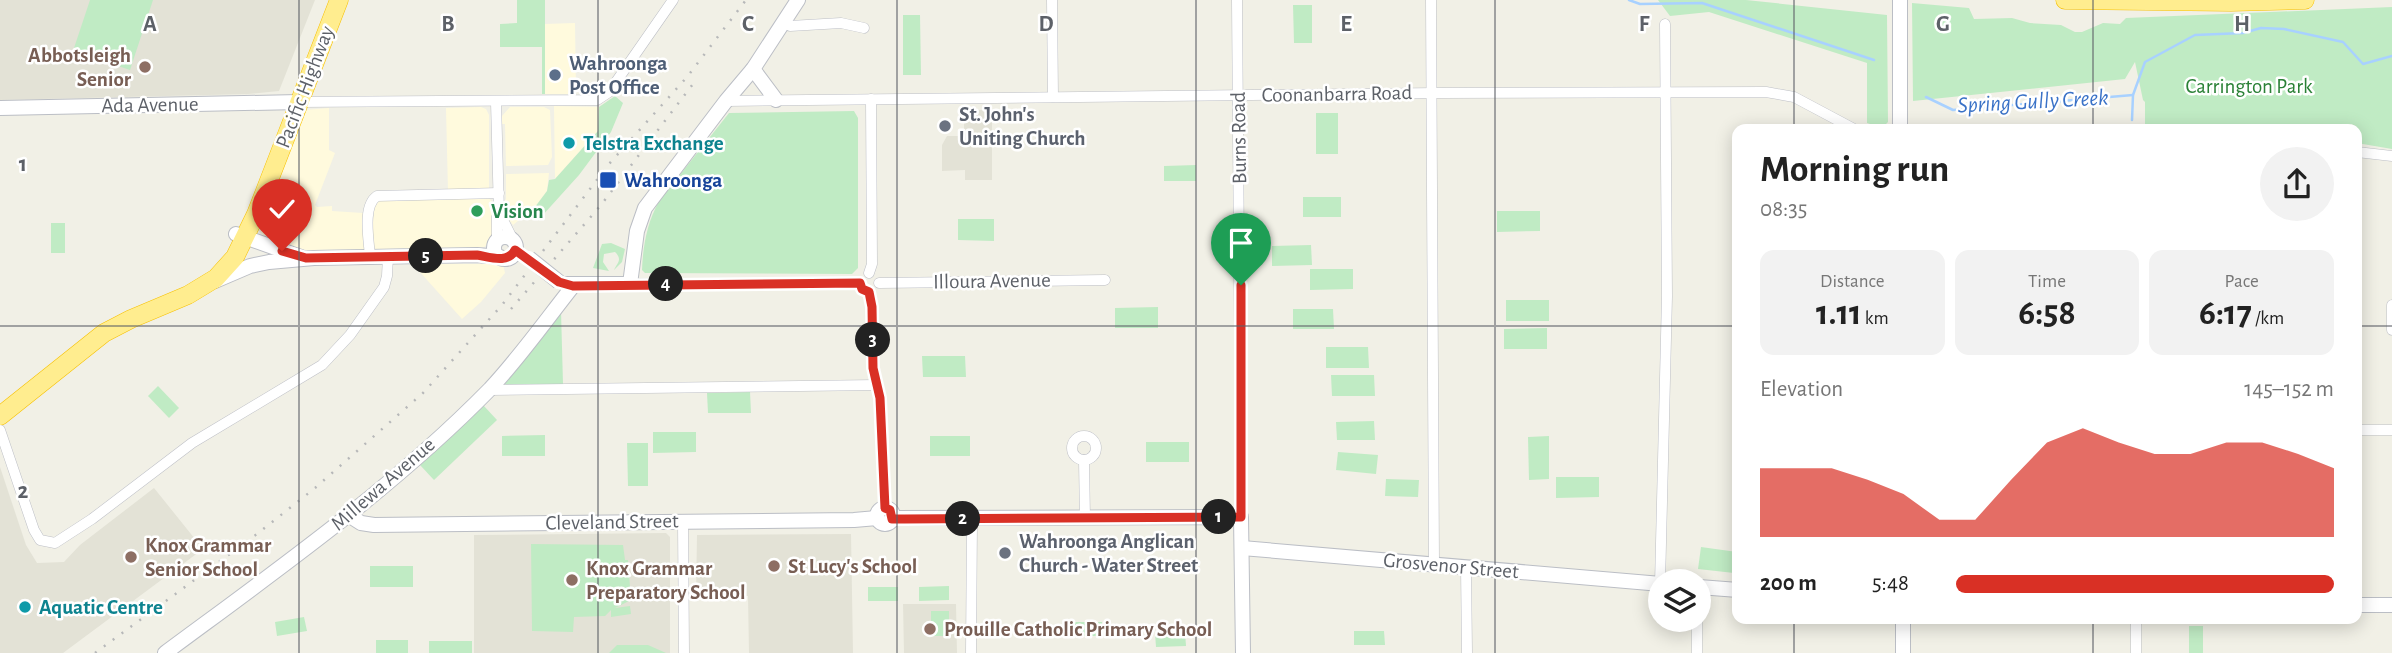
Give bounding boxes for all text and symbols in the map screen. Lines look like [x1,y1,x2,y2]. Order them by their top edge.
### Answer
text: A [143,13,157,36]
text: B [441,13,455,36]
text: C [742,13,754,36]
text: D [1038,13,1054,36]
text: E [1340,13,1352,36]
text: F [1639,13,1650,36]
text: G [1936,13,1950,36]
text: H [2234,13,2250,36]
street label: Pacific Highway [272,23,338,151]
place label: Abbotsleigh Senior [28,45,132,90]
place label: Wahroonga Post Office [569,53,667,98]
marker: Abbotsleigh Senior [137,59,153,75]
marker: Wahroonga Post Office [547,67,563,83]
park label: Carrington Park [2185,76,2313,97]
street label: Coonanbarra Road [1262,82,1413,106]
water label: Spring Gully Creek [1957,87,2110,117]
street label: Burns Road [1228,92,1250,184]
street label: Ada Avenue [101,94,199,116]
place label: St. John's Uniting Church [959,104,1085,149]
marker: St. John's Uniting Church [937,118,953,134]
place label: Telstra Exchange [583,133,724,154]
marker: Telstra Exchange [561,135,577,151]
button: share [2260,147,2334,221]
text: Morning run [1760,151,1949,189]
text: 1 [19,153,27,176]
marker: Wahroonga [598,170,618,190]
place label: Wahroonga [624,170,722,191]
pin [252,179,312,251]
icon: check [263,190,301,228]
text: 08:35 [1760,198,1807,221]
place label: Vision [491,201,544,222]
marker: Vision [469,203,485,219]
pin [1211,213,1271,285]
icon: arrive [1222,224,1260,262]
pin: 5 [408,238,444,274]
text: 5 [421,246,430,265]
pin: 4 [648,266,684,302]
street label: Illoura Avenue [933,269,1051,293]
text: Distance [1820,272,1885,291]
text: Time [2028,272,2066,291]
text: Pace [2225,272,2259,291]
text: 4 [661,274,670,293]
text: 1.11 [1816,296,1862,331]
text: 6:58 [2018,296,2076,331]
text: 6:17 [2199,296,2252,331]
text: km [1862,309,1889,328]
text: /km [2252,309,2284,328]
pin: 3 [856,322,890,358]
text: 3 [868,330,877,349]
text: Elevation [1760,378,1843,401]
text: 145–152 m [2244,378,2334,401]
street label: Millewa Avenue [327,433,439,535]
text: 2 [18,480,29,503]
pin: 1 [1202,500,1236,534]
pin: 2 [946,502,981,536]
text: 1 [1215,507,1222,526]
text: 2 [958,509,967,528]
street label: Cleveland Street [545,510,679,534]
place label: Wahroonga Anglican Church - Water Street [1019,531,1198,576]
place label: Knox Grammar Senior School [145,535,272,580]
marker: Wahroonga Anglican Church - Water Street [997,545,1013,561]
marker: Knox Grammar Senior School [123,549,139,565]
street label: Grosvenor Street [1382,550,1520,582]
place label: St Lucy's School [788,556,917,577]
place label: Knox Grammar Preparatory School [586,558,746,603]
marker: St Lucy's School [766,558,782,574]
map controls [1648,569,1711,632]
button: layers [1648,569,1711,632]
marker: Knox Grammar Preparatory School [564,572,580,588]
text: 200 m [1760,572,1817,595]
text: 5:48 [1872,572,1909,595]
place label: Aquatic Centre [39,597,163,618]
marker: Aquatic Centre [17,599,33,615]
place label: Prouille Catholic Primary School [944,619,1212,640]
marker: Prouille Catholic Primary School [922,621,938,637]

